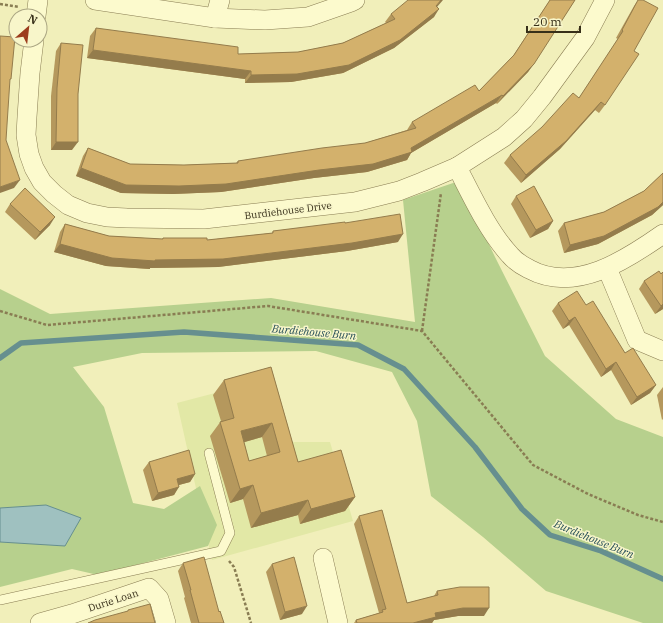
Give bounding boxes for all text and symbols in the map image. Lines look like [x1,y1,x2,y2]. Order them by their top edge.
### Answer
north arrow [8,8,48,48]
scale bar [527,8,580,34]
text: N [26,11,40,28]
text: 20 m [533,14,562,29]
street label: Burdiehouse Drive [244,199,332,222]
water label: Burdiehouse Burn [270,321,358,343]
water label: Burdiehouse Burn [551,516,637,562]
street label: Durie Loan [86,586,140,615]

